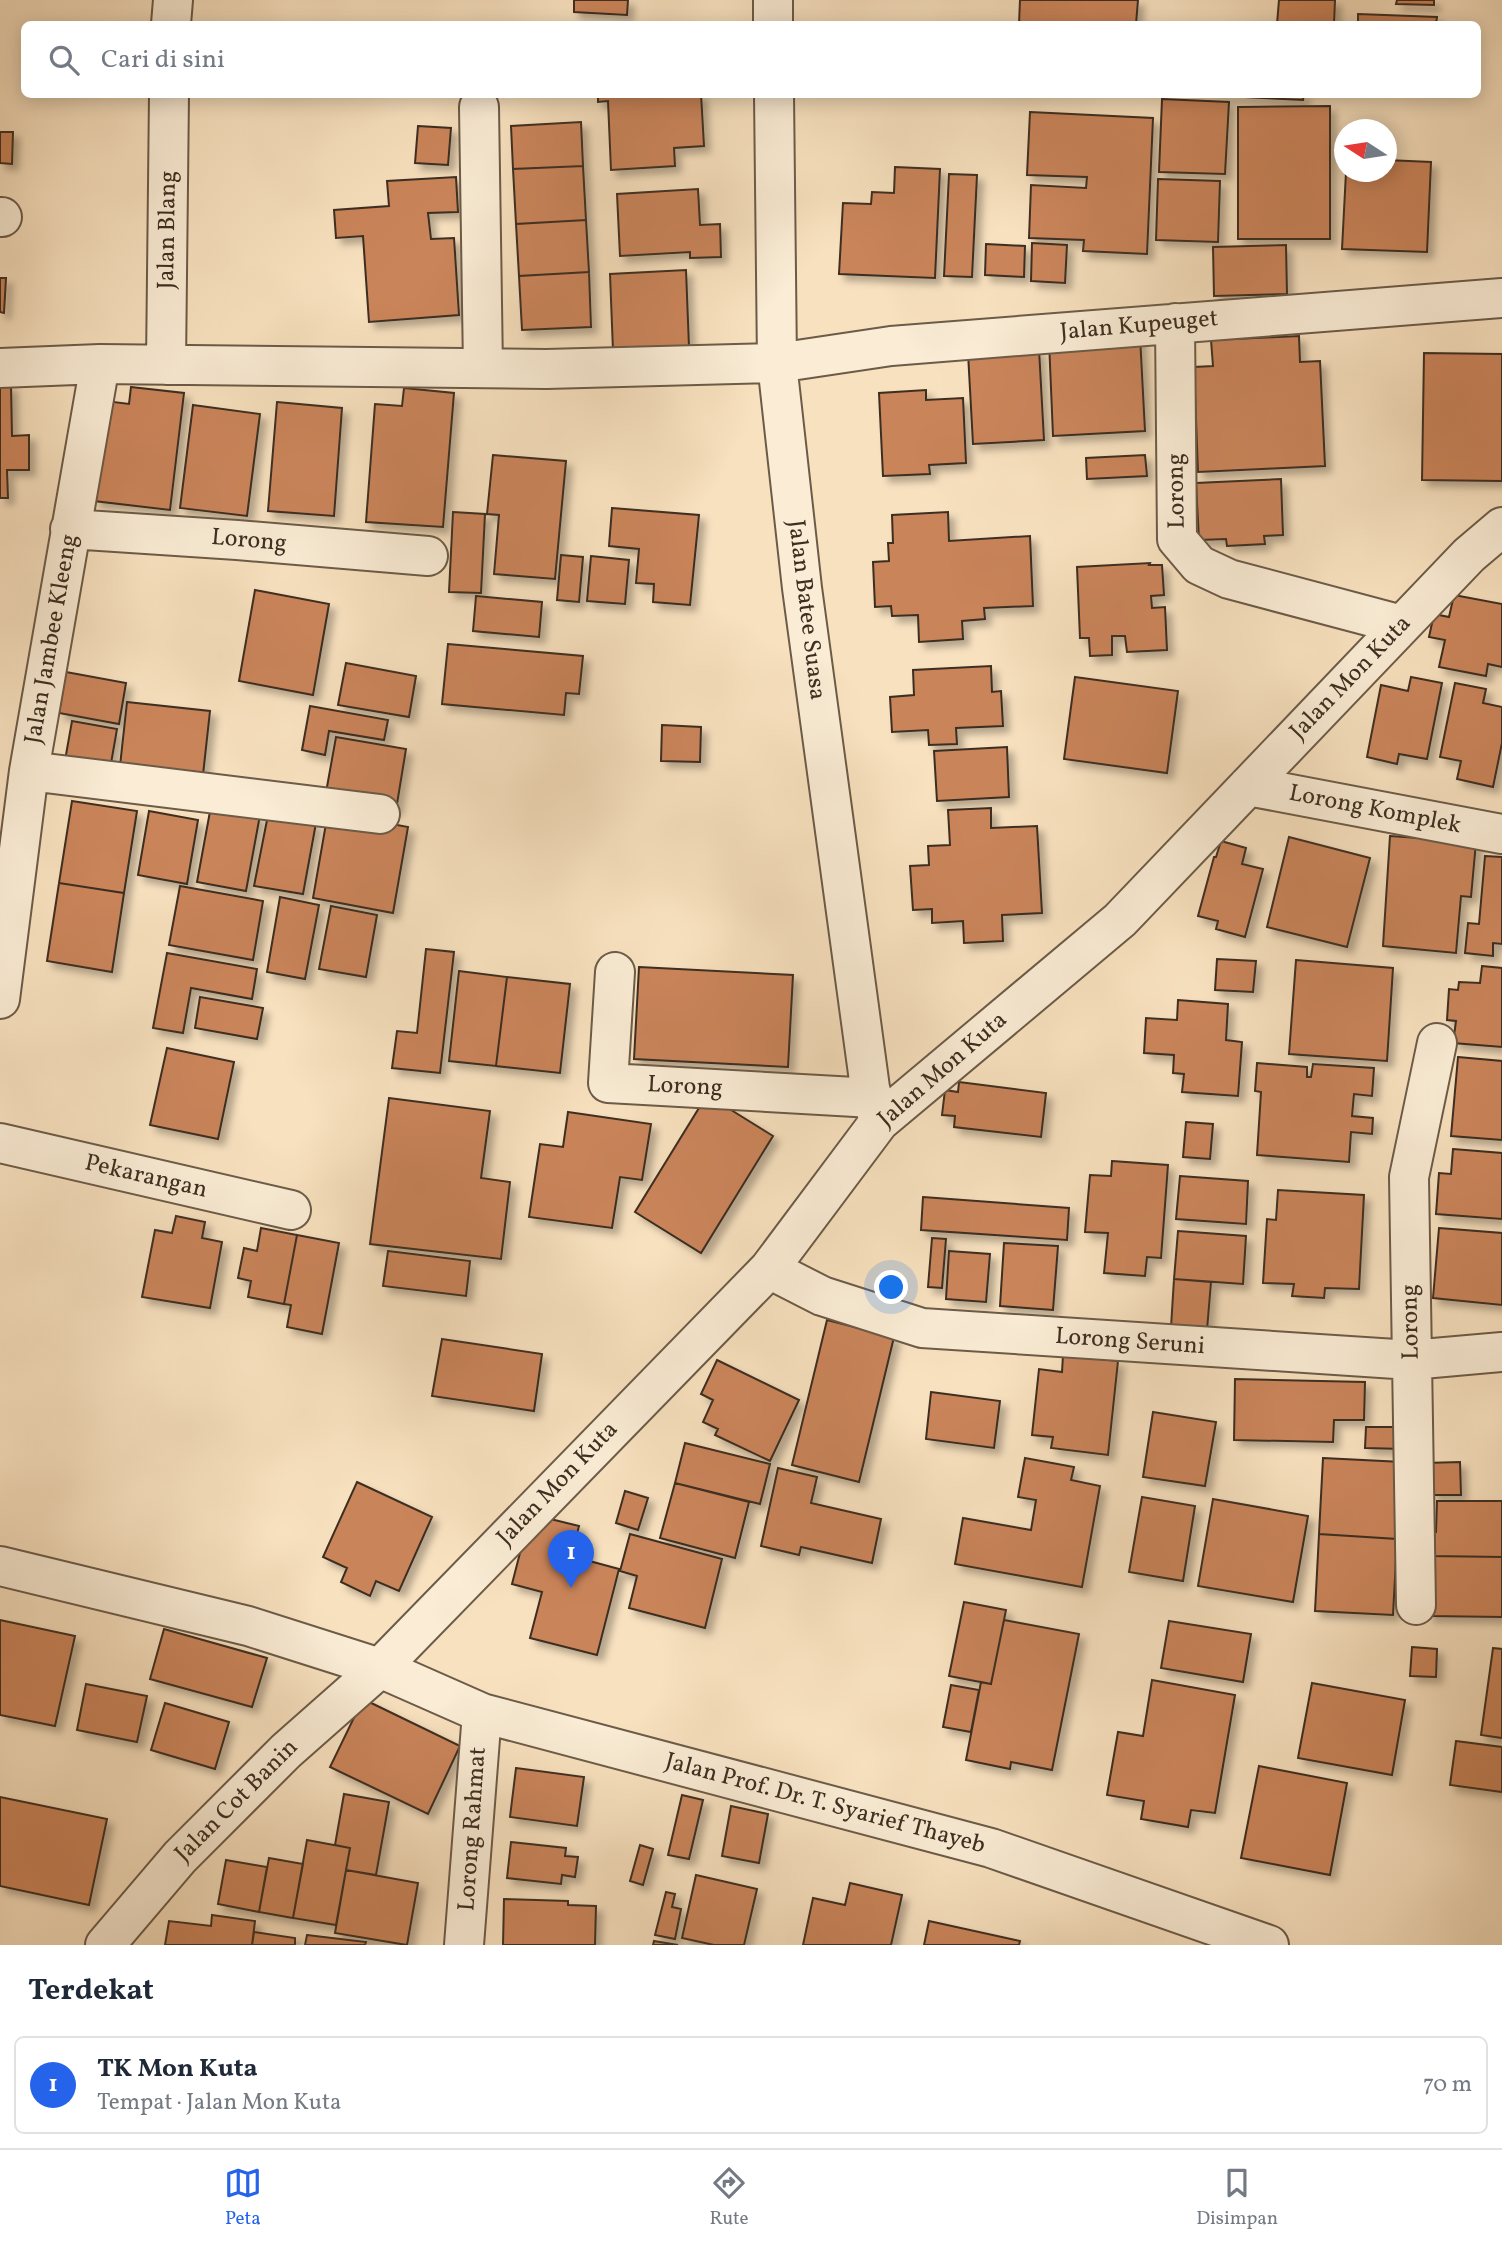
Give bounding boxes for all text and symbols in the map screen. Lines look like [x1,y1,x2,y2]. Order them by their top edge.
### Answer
search box [21,21,1481,98]
icon: search [45,41,83,79]
text: Cari di sini [101,42,225,78]
north arrow [1334,119,1397,182]
street label: Jalan Blang [150,170,186,290]
street label: Jalan Kupeuget [1058,302,1220,350]
street label: Lorong [1159,453,1195,529]
street label: Jalan Batee Suasa [778,518,834,702]
street label: Lorong [210,521,288,561]
street label: Jalan Jambee Kleeng [17,531,87,747]
street label: Jalan Mon Kuta [1282,608,1420,748]
street label: Lorong Komplek [1286,777,1464,843]
street label: Jalan Mon Kuta [871,1004,1015,1136]
street label: Lorong [646,1068,724,1106]
street label: Pekarangan [81,1146,211,1208]
your location [874,1270,908,1304]
street label: Lorong [1393,1284,1429,1360]
street label: Lorong Seruni [1054,1320,1206,1364]
street label: Jalan Mon Kuta [489,1414,627,1554]
pin: 1 [548,1530,594,1588]
street label: Jalan Cot Banin [168,1732,306,1870]
street label: Jalan Prof. Dr. T. Syarief Thayeb [661,1745,989,1863]
street label: Lorong Rahmat [450,1746,496,1912]
text: Terdekat [28,1970,154,2012]
text: TK Mon Kuta [97,2051,258,2087]
text: 1 [48,2069,58,2101]
text: 70 m [1423,2069,1472,2101]
text: Tempat · Jalan Mon Kuta [97,2087,341,2119]
tab: Peta [224,2164,262,2232]
tab: Rute [709,2164,749,2232]
tab: Disimpan [1196,2164,1278,2232]

